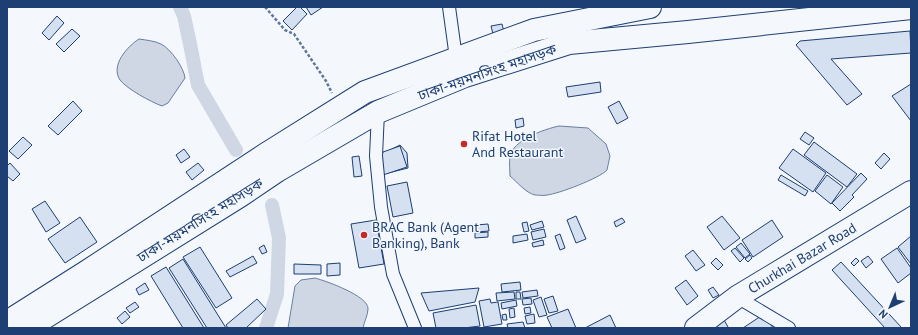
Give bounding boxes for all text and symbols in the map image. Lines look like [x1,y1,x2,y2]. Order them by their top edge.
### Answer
street label: ঢাকা-ময়মনসিংহ মহাসড়ক [414,40,559,104]
place label: Rifat Hotel And Restaurant [472,127,563,161]
marker: Rifat Hotel And Restaurant [459,139,469,149]
street label: ঢাকা-ময়মনসিংহ মহাসড়ক [133,173,267,267]
place label: BRAC Bank (Agent Banking), Bank [372,218,479,252]
street label: Churkhai Bazar Road [745,219,859,297]
marker: BRAC Bank (Agent Banking), Bank [359,230,369,240]
north arrow [870,287,910,327]
text: N [876,307,891,322]

